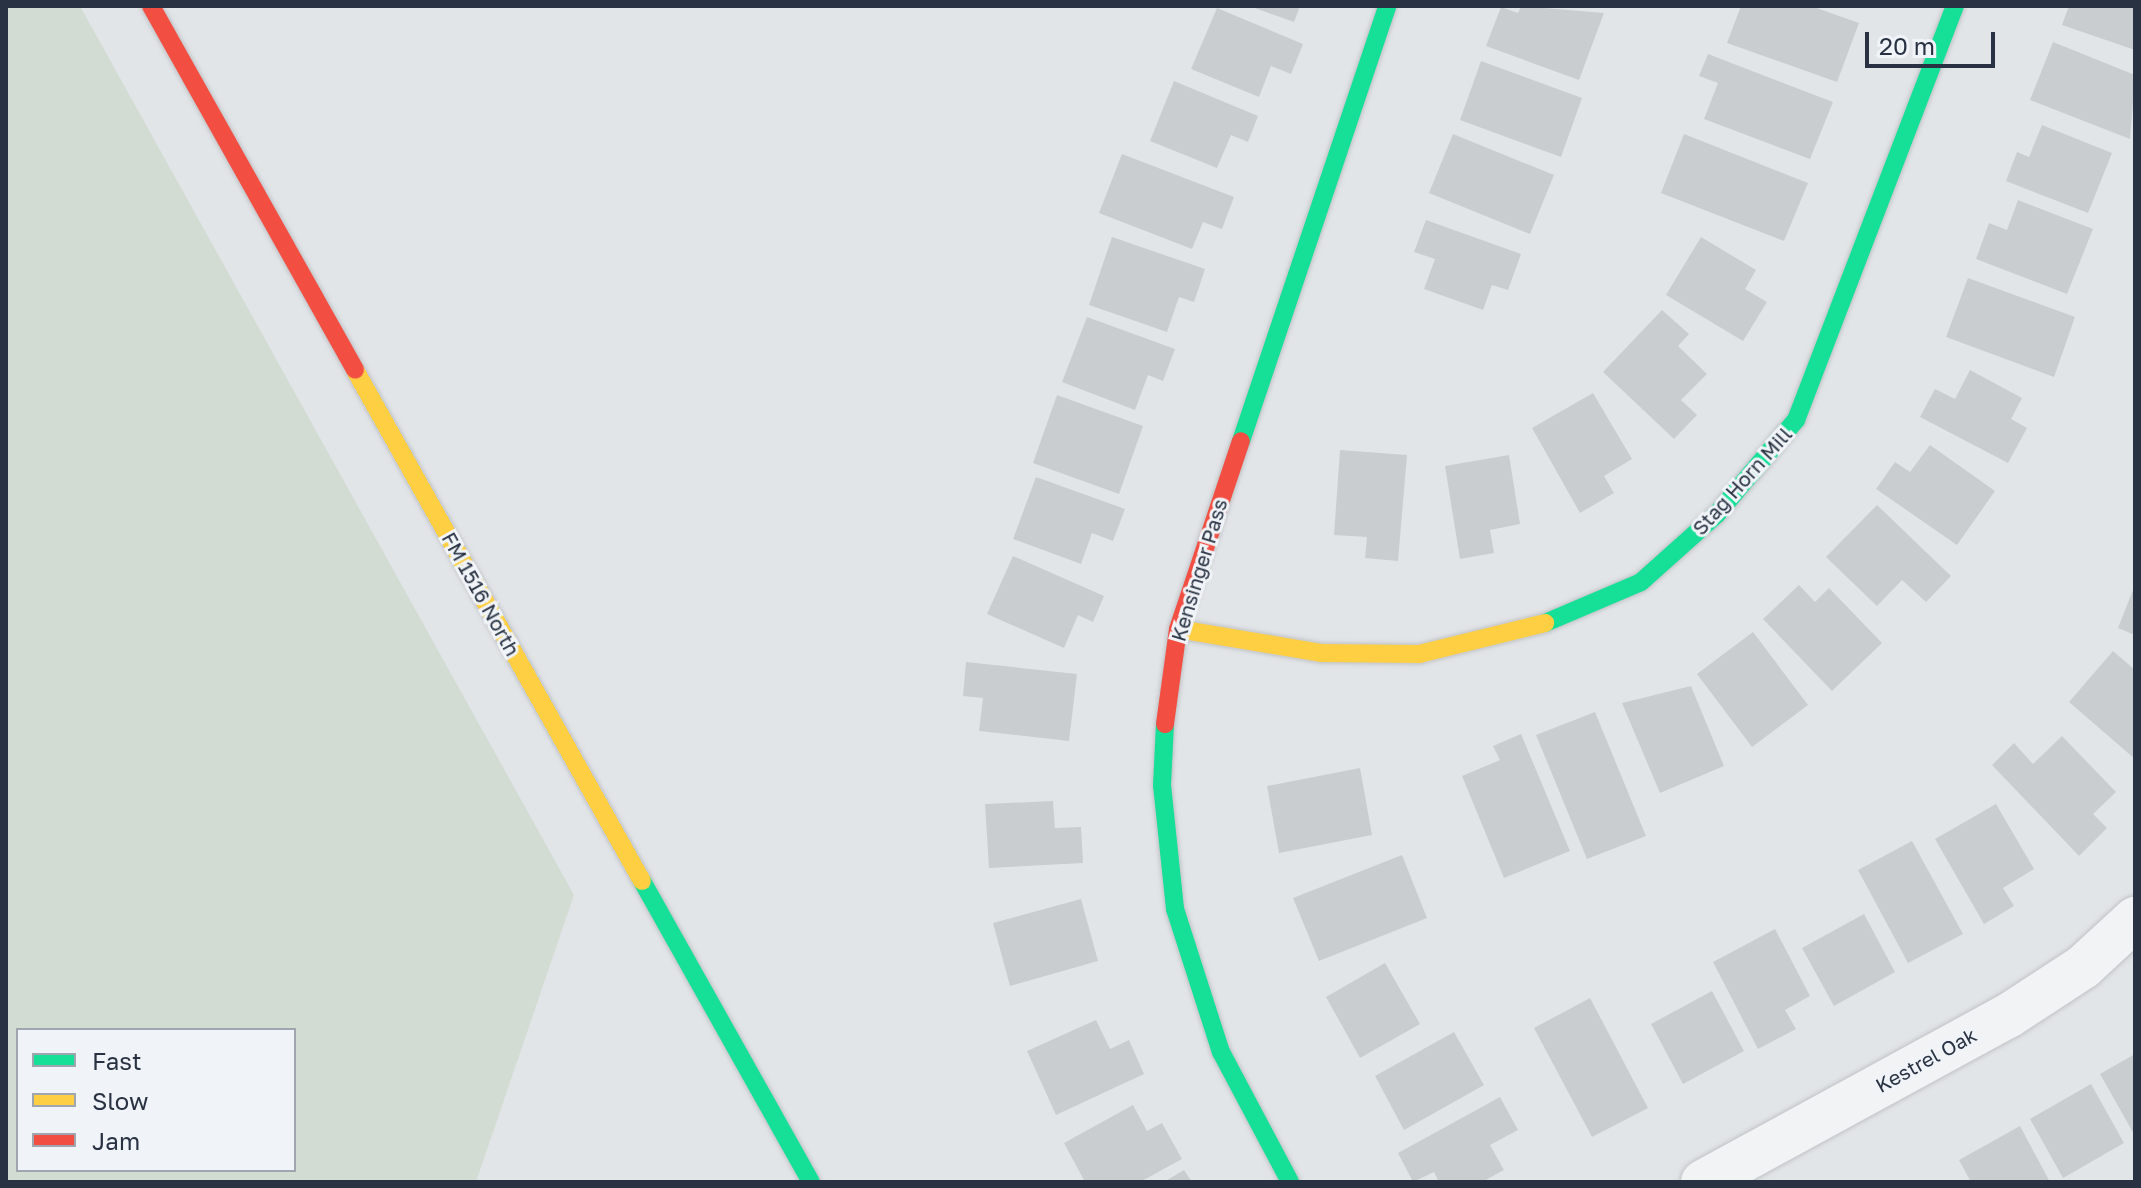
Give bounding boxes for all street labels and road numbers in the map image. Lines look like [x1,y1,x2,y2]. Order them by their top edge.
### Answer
street label: Stag Horn Mill [1687,422,1797,540]
street label: Kensinger Pass [1166,496,1232,644]
street label: FM 1516 North [437,528,525,660]
street label: Kestrel Oak [1871,1022,1981,1098]

